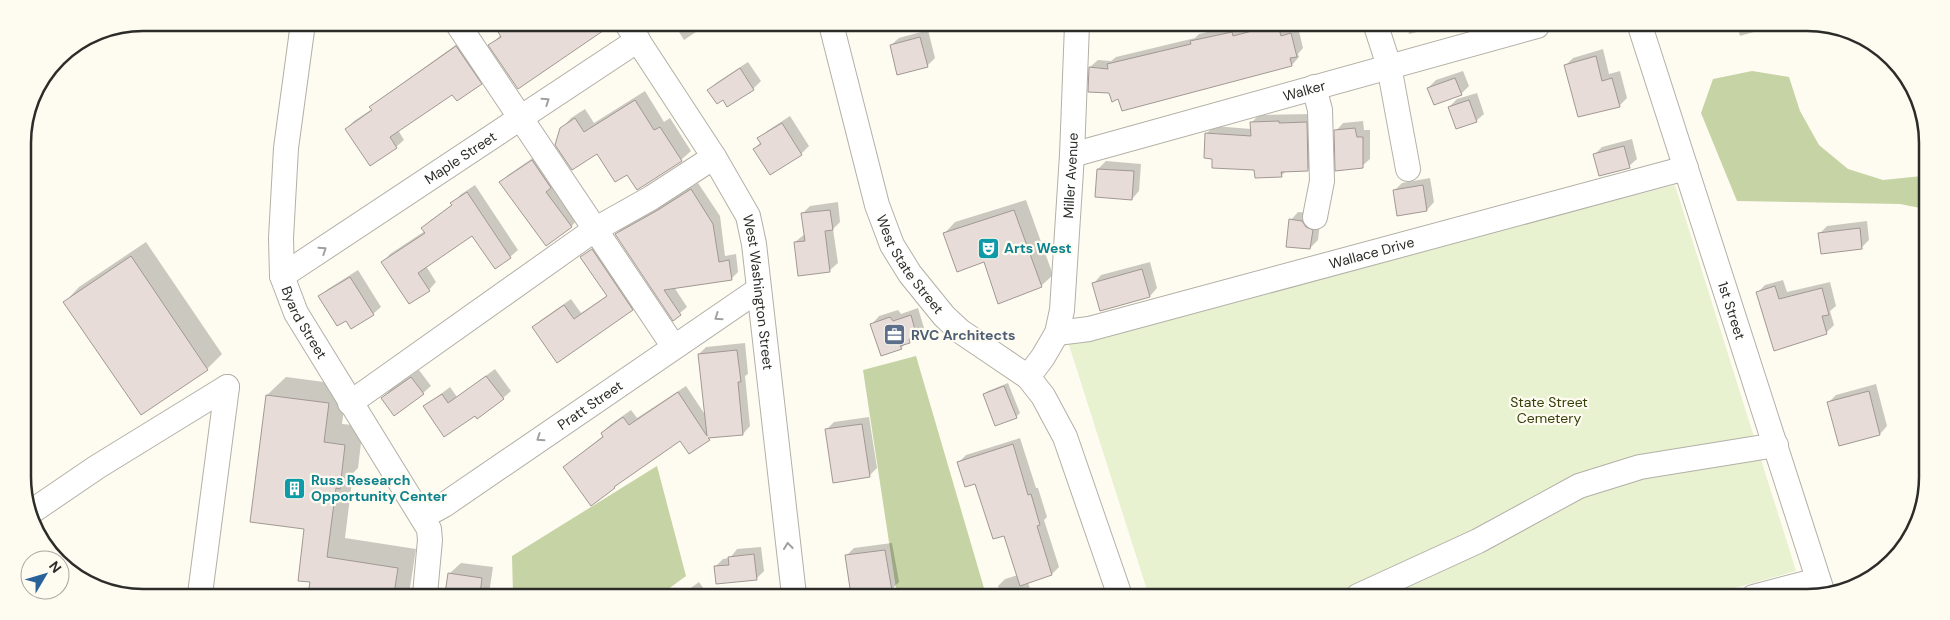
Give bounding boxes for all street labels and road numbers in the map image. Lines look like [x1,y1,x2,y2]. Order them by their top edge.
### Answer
street label: Walker [1281,76,1328,105]
street label: Maple Street [421,127,500,188]
street label: Miller Avenue [1059,132,1082,219]
street label: West State Street [872,212,948,317]
street label: West Washington Street [739,213,777,371]
street label: Wallace Drive [1327,233,1416,273]
street label: 1st Street [1714,279,1749,342]
street label: Byard Street [278,283,331,362]
street label: Pratt Street [554,376,626,434]

